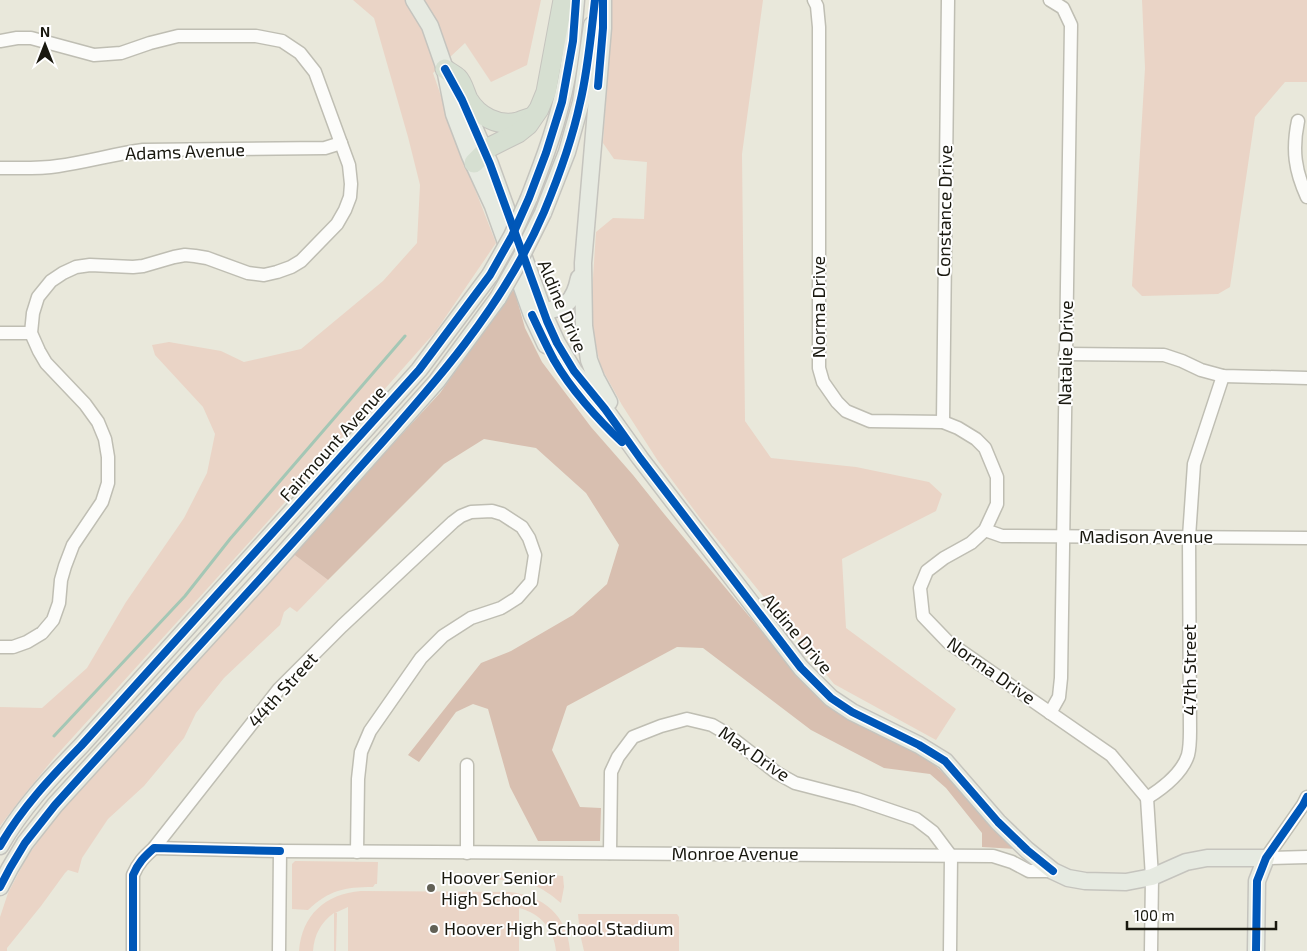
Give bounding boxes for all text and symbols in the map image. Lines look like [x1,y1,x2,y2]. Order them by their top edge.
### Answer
north arrow [20,20,70,70]
text: N [40,23,50,40]
street label: Adams Avenue [125,138,245,164]
street label: Constance Drive [932,145,956,277]
street label: Aldine Drive [534,256,592,355]
street label: Norma Drive [807,256,829,358]
street label: Natalie Drive [1053,300,1077,406]
street label: Fairmount Avenue [274,381,390,506]
street label: Madison Avenue [1079,525,1213,547]
street label: Aldine Drive [758,589,838,678]
street label: 47th Street [1178,624,1200,716]
street label: Norma Drive [943,632,1040,709]
street label: 44th Street [243,647,322,731]
street label: Max Drive [715,721,794,786]
street label: Monroe Avenue [671,842,799,864]
place label: Hoover Senior High School [441,866,555,909]
marker: Hoover Senior High School [425,882,437,894]
scale bar [1127,898,1276,930]
text: 100 m [1134,906,1175,924]
place label: Hoover High School Stadium [444,917,674,939]
marker: Hoover High School Stadium [428,923,440,935]

